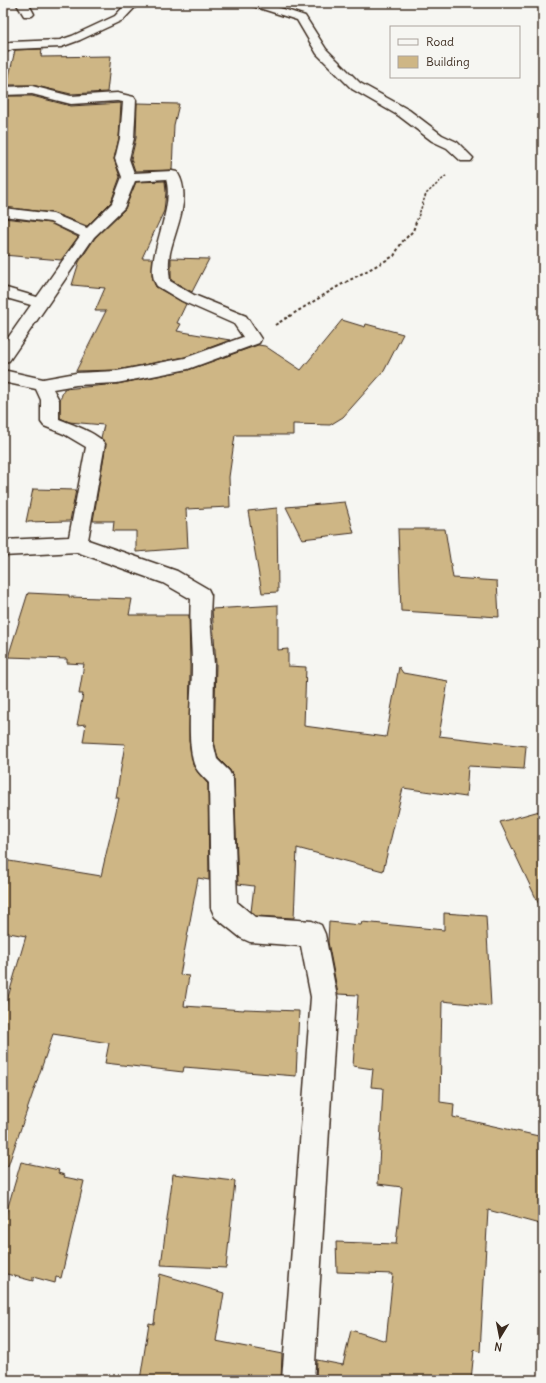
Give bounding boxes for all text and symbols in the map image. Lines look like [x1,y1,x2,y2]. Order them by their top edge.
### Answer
legend [390,26,520,78]
text: Road [426,34,454,49]
text: Building [426,54,470,69]
north arrow [480,1317,520,1357]
text: N [493,1339,503,1354]

